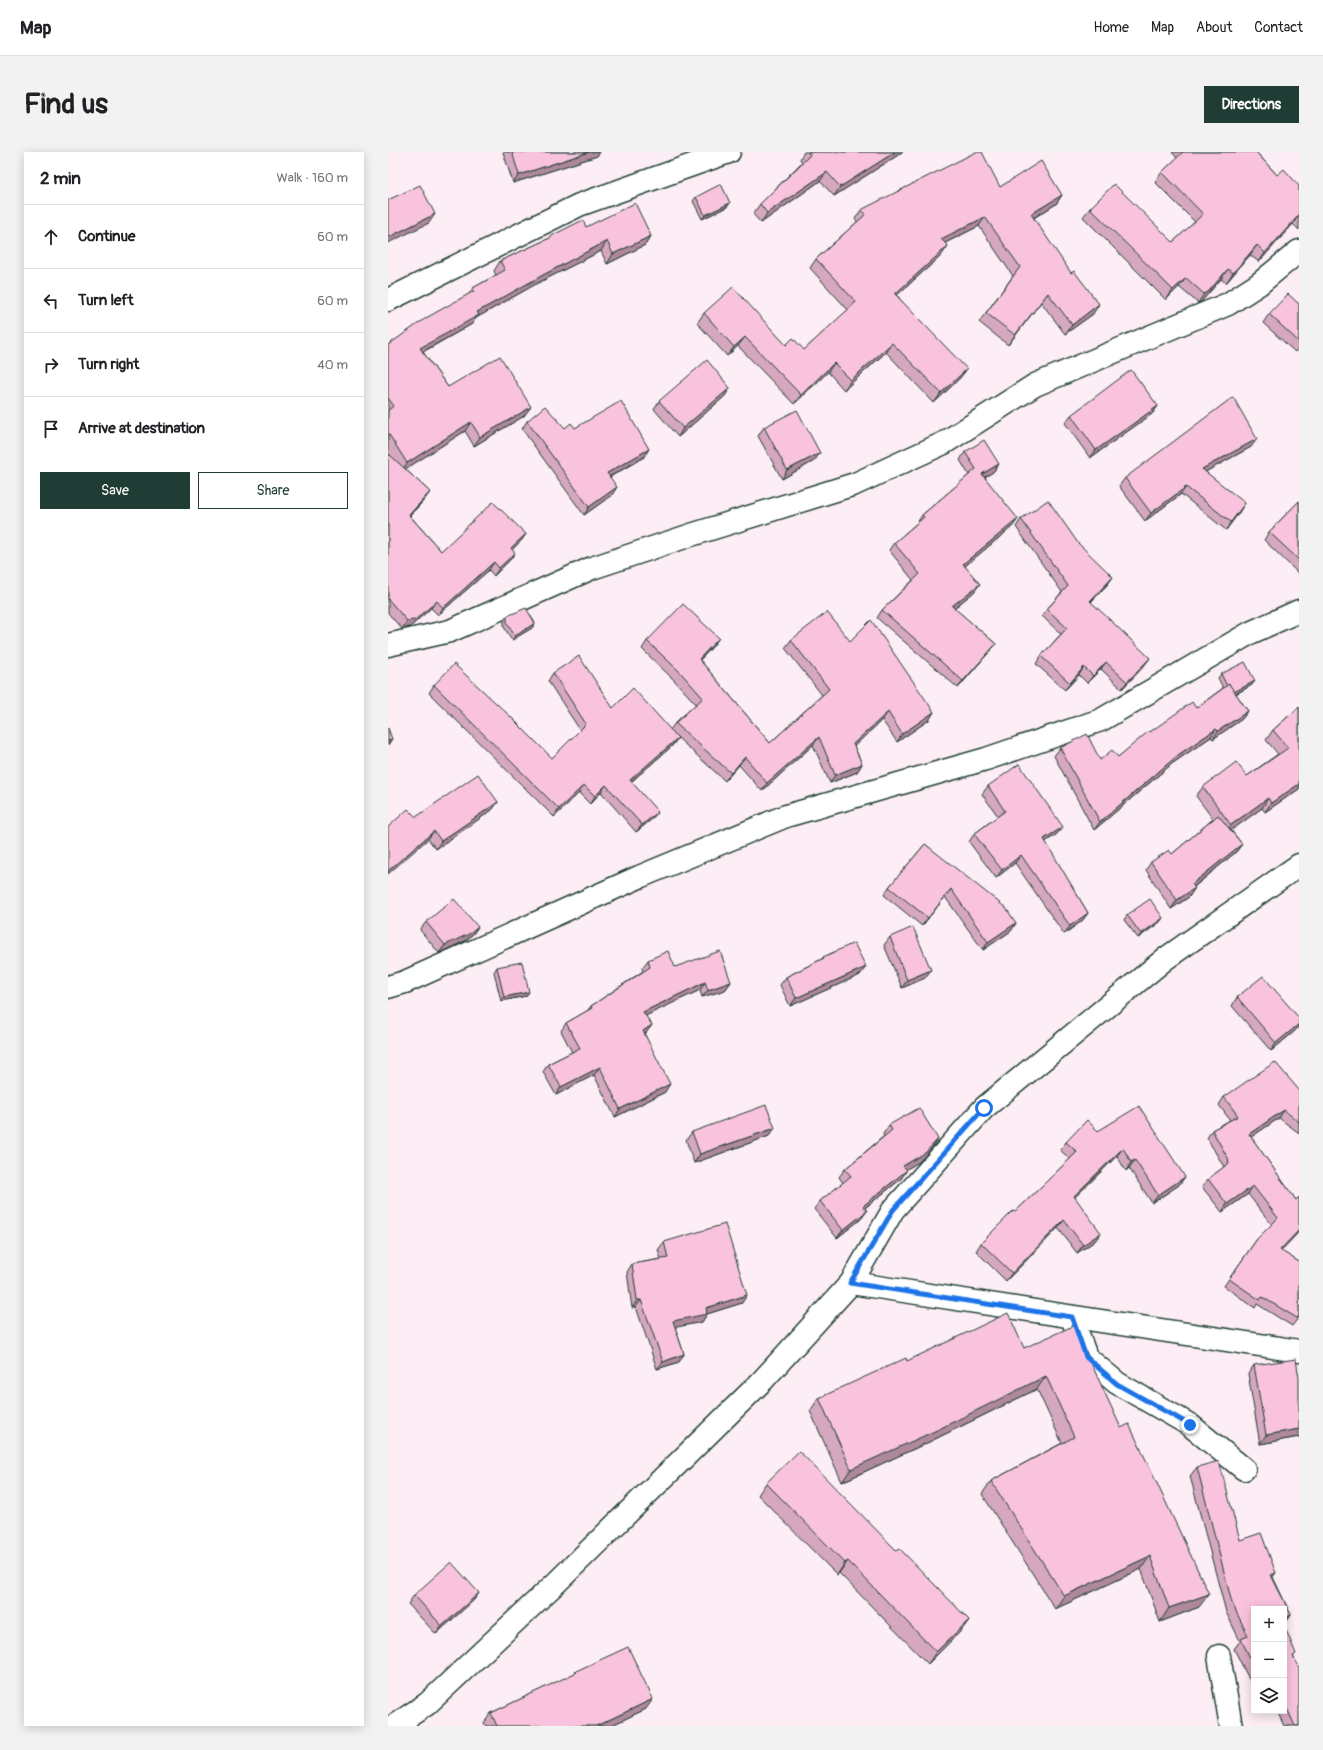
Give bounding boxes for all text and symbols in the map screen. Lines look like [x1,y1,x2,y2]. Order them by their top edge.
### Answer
text: Map [20,16,51,40]
text: Home [1094,19,1129,36]
text: Map [1151,19,1174,36]
text: About [1196,19,1232,36]
text: Contact [1254,19,1303,36]
button: Directions [1204,86,1299,123]
text: Find us [24,87,108,122]
text: 2 min [40,168,81,189]
text: Walk · 160 m [277,170,348,186]
icon: ahead [40,226,62,248]
text: Continue [78,227,136,246]
text: 60 m [317,229,348,245]
icon: left [40,290,62,312]
text: Turn left [78,291,134,310]
text: 60 m [317,293,348,309]
icon: right [40,354,62,376]
text: Turn right [78,355,139,374]
text: 40 m [317,357,348,373]
icon: arrive [40,418,62,440]
text: Arrive at destination [78,419,205,438]
button: Save [40,472,190,509]
button: Share [198,472,348,509]
route start [975,1099,993,1117]
route end [1181,1416,1199,1434]
map controls [1251,1606,1287,1714]
button: + [1251,1606,1287,1642]
button: − [1251,1642,1287,1678]
button: layers [1251,1678,1287,1714]

